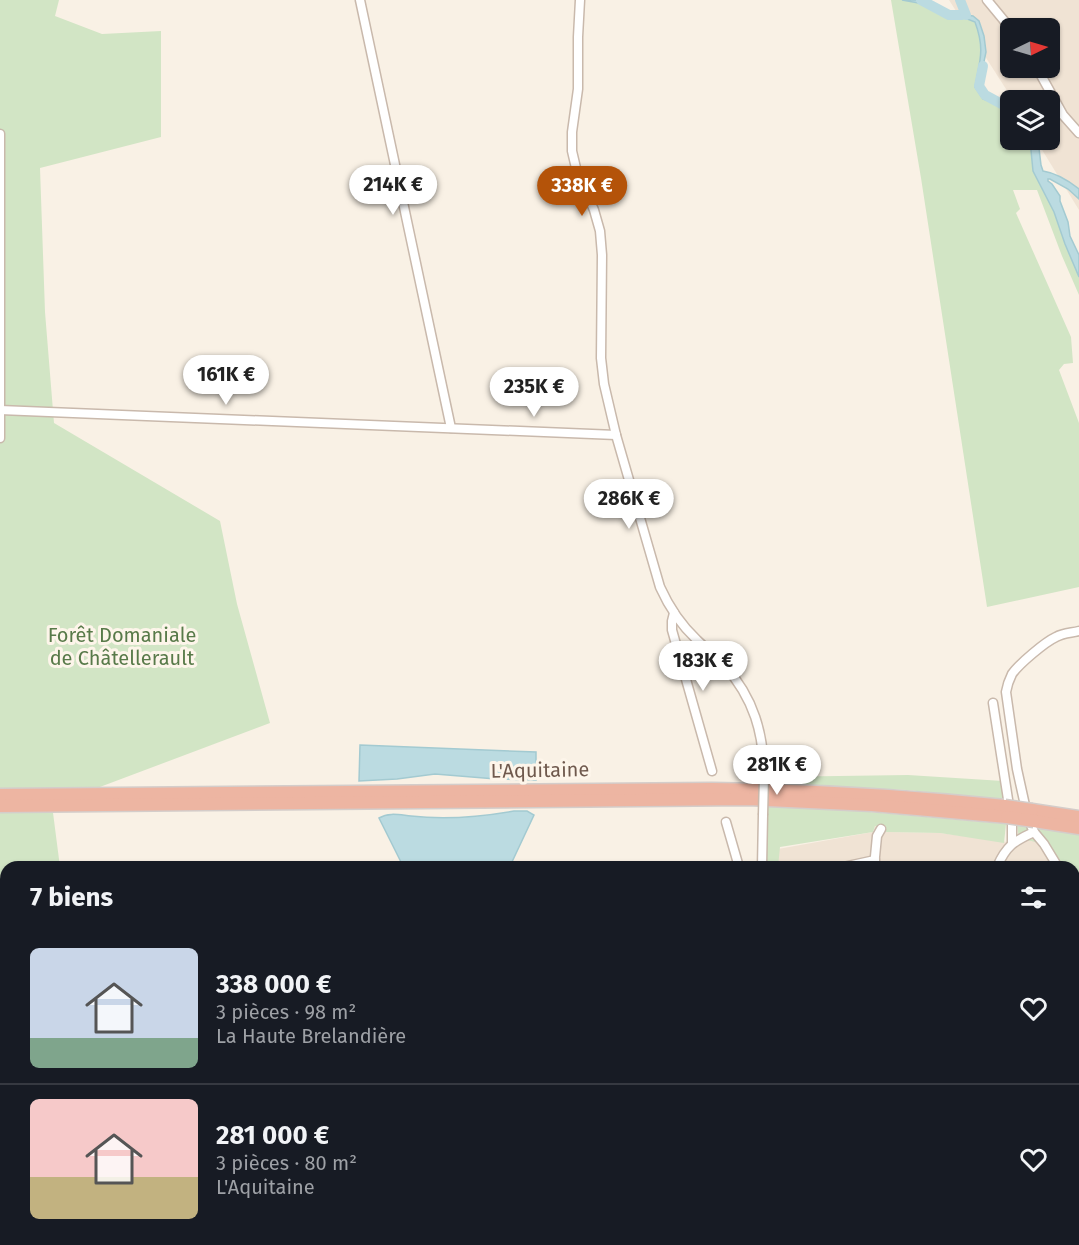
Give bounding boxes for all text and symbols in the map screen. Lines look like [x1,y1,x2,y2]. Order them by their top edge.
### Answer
north arrow [1000,18,1060,78]
map controls [1000,18,1060,150]
button: layers [1000,90,1060,150]
pin: 214K € [344,165,442,216]
pin: 338K € [533,166,631,217]
text: 214K € [363,172,423,196]
text: 338K € [551,173,613,197]
pin: 161K € [177,355,275,406]
text: 161K € [197,362,255,386]
pin: 235K € [485,367,583,418]
text: 235K € [504,374,564,398]
pin: 286K € [580,479,678,530]
text: 286K € [598,486,660,510]
park label: Forêt Domaniale de Châtellerault [48,623,196,670]
pin: 183K € [654,641,752,692]
text: 183K € [673,648,733,672]
pin: 281K € [728,745,826,796]
text: 281K € [747,752,807,776]
street label: L'Aquitaine [490,757,590,783]
icon: filters [1017,881,1050,914]
text: 7 biens [30,882,113,913]
text: 338 000 € [216,969,331,1000]
icon: home [78,972,150,1044]
icon: heart [1017,992,1050,1025]
text: 3 pièces · 98 m² [216,1000,356,1024]
text: La Haute Brelandière [216,1024,406,1048]
text: 281 000 € [216,1120,329,1151]
icon: home [78,1123,150,1195]
icon: heart [1017,1143,1050,1176]
text: 3 pièces · 80 m² [216,1151,357,1175]
text: L'Aquitaine [216,1175,315,1199]

